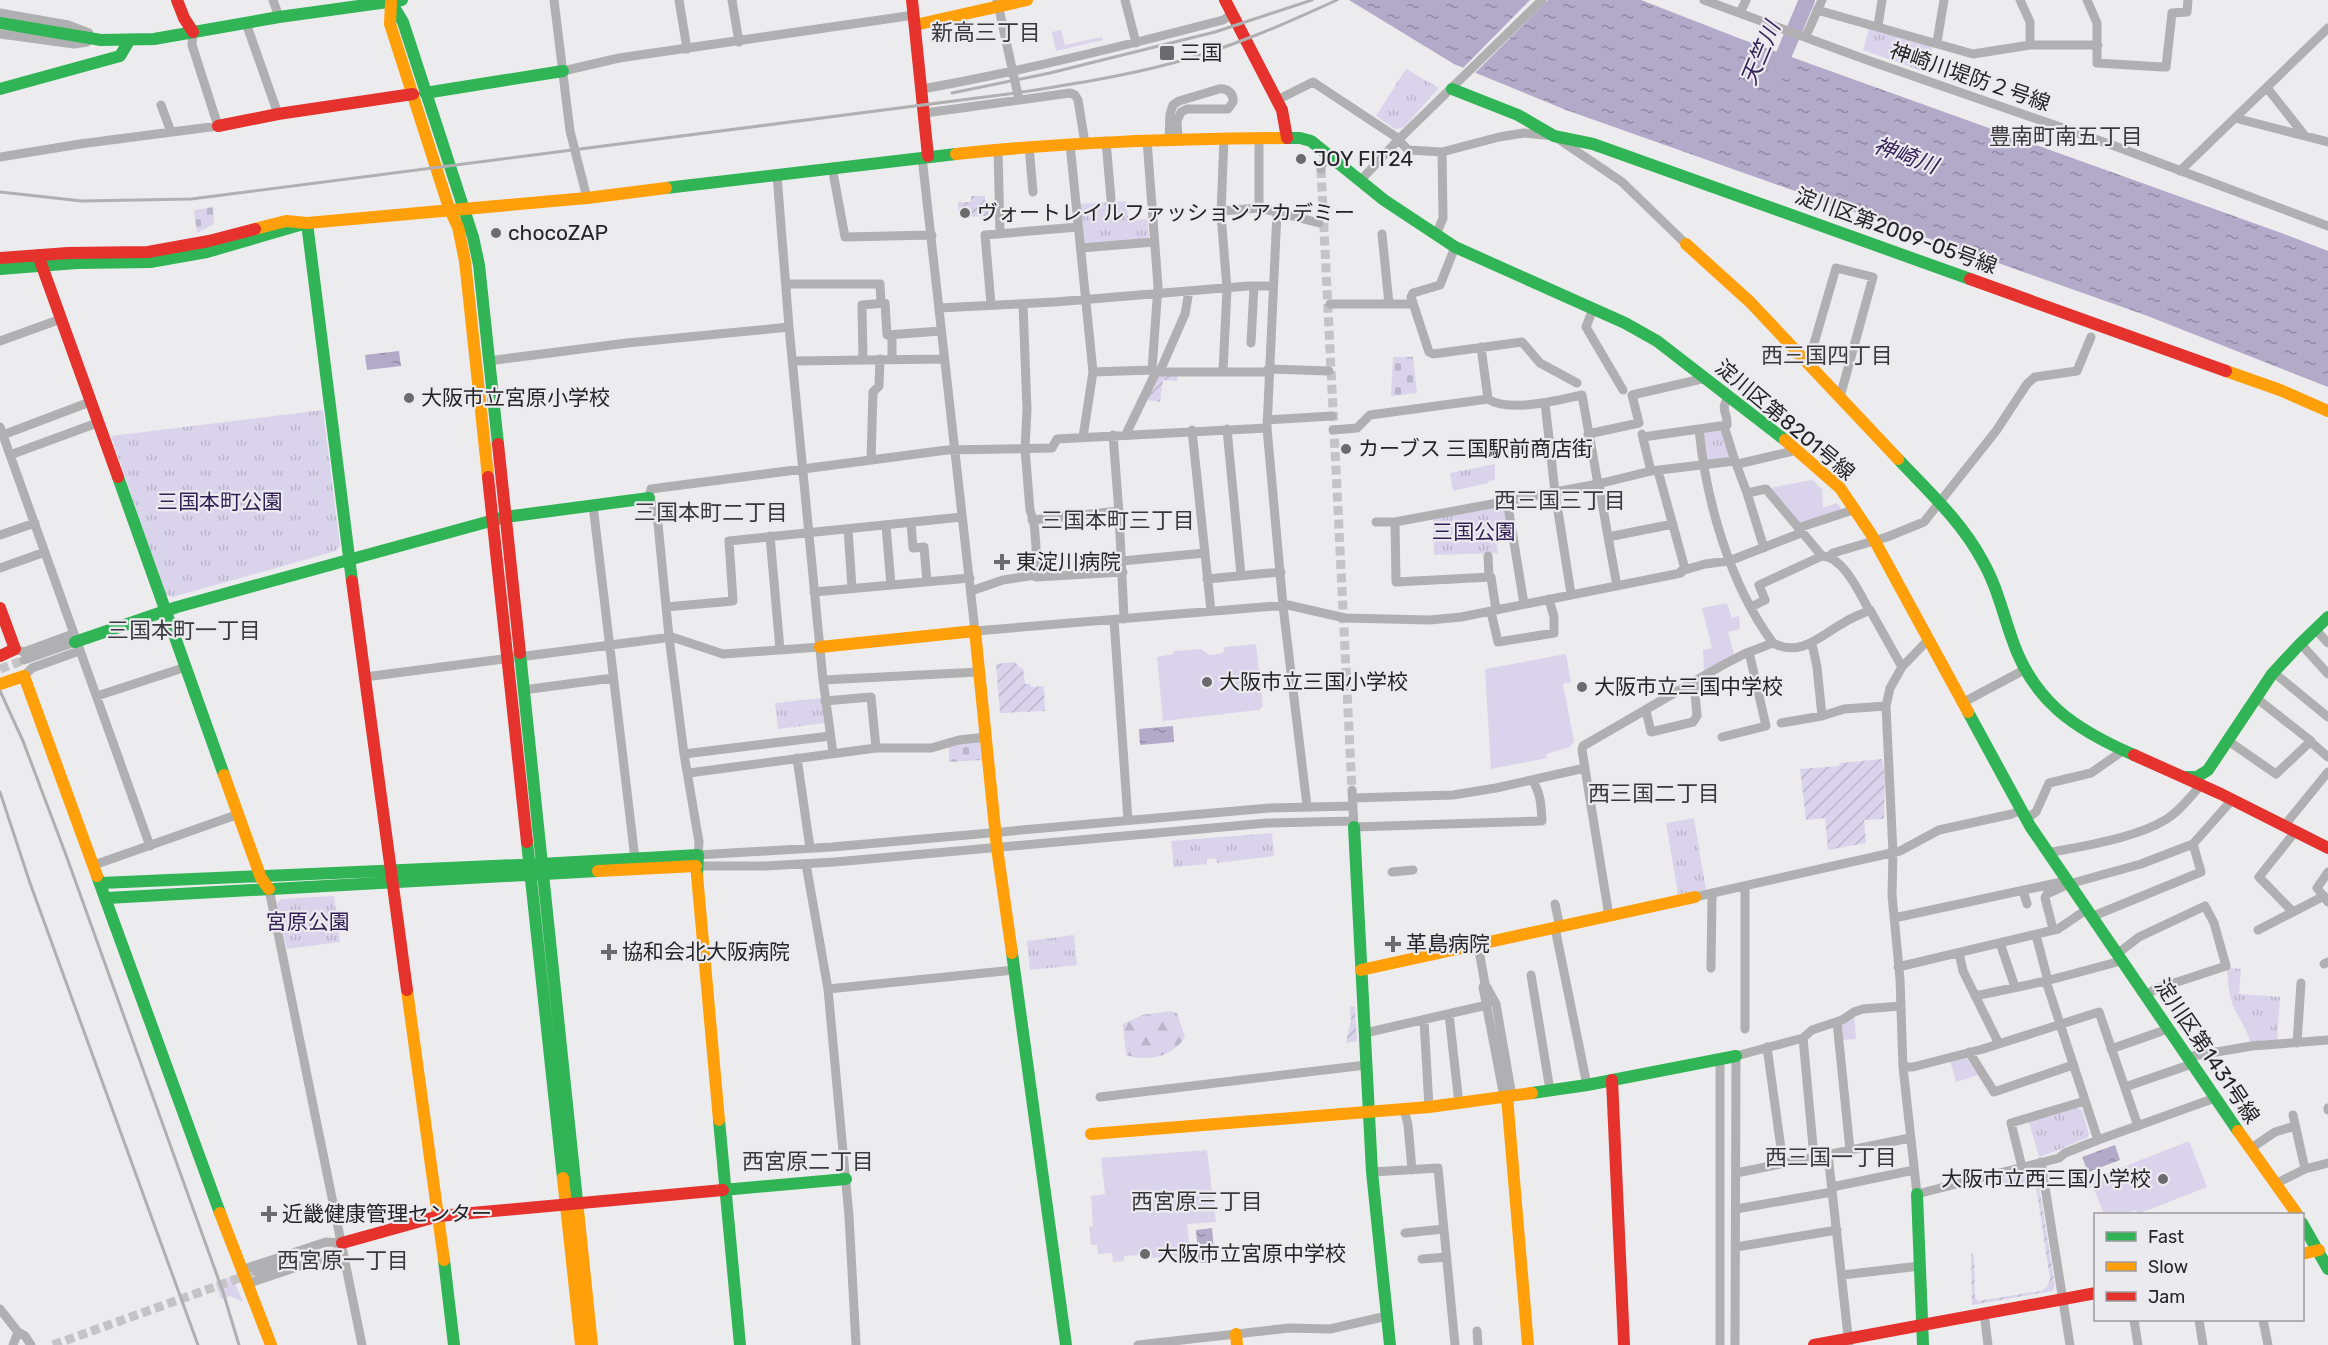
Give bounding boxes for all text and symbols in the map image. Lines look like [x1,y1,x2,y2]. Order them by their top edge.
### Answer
water label: 天竺川 [1735,16,1787,89]
district label: 新高三丁目 [931,19,1041,46]
street label: 神崎川堤防２号線 [1887,37,2054,116]
place label: 三国 [1180,40,1222,65]
marker: 三国 [1158,44,1176,62]
district label: 豊南町南五丁目 [1989,123,2143,150]
water label: 神崎川 [1870,131,1943,180]
place label: JOY FIT24 [1313,146,1413,171]
marker: JOY FIT24 [1294,152,1308,166]
street label: 淀川区第2009-05号線 [1792,182,2001,279]
place label: ヴォートレイルファッションアカデミー [977,200,1355,225]
marker: ヴォートレイルファッションアカデミー [958,206,972,220]
place label: chocoZAP [508,220,608,245]
marker: chocoZAP [489,226,503,240]
district label: 西三国四丁目 [1761,342,1893,369]
street label: 淀川区第8201号線 [1711,354,1860,485]
place label: 大阪市立宮原小学校 [421,385,610,410]
marker: 大阪市立宮原小学校 [402,391,416,405]
place label: カーブス 三国駅前商店街 [1358,436,1593,461]
marker: カーブス 三国駅前商店街 [1339,442,1353,456]
district label: 西三国三丁目 [1494,487,1626,514]
park label: 三国本町公園 [157,489,283,514]
district label: 三国本町二丁目 [634,499,788,526]
district label: 三国本町三丁目 [1041,507,1195,534]
park label: 三国公園 [1432,519,1516,544]
place label: 東淀川病院 [1016,549,1121,574]
marker: 東淀川病院 [993,553,1011,571]
district label: 三国本町一丁目 [107,617,261,644]
place label: 大阪市立三国小学校 [1219,669,1408,694]
place label: 大阪市立三国中学校 [1594,674,1783,699]
marker: 大阪市立三国小学校 [1200,675,1214,689]
marker: 大阪市立三国中学校 [1575,680,1589,694]
district label: 西三国二丁目 [1588,780,1720,807]
park label: 宮原公園 [266,909,350,934]
place label: 革島病院 [1406,931,1490,956]
marker: 革島病院 [1384,935,1402,953]
place label: 協和会北大阪病院 [622,939,790,964]
marker: 協和会北大阪病院 [600,943,618,961]
street label: 淀川区第1431号線 [2150,974,2265,1128]
district label: 西三国一丁目 [1765,1144,1897,1171]
district label: 西宮原二丁目 [742,1148,874,1175]
place label: 大阪市立西三国小学校 [1941,1166,2151,1191]
marker: 大阪市立西三国小学校 [2156,1172,2170,1186]
district label: 西宮原三丁目 [1131,1188,1263,1215]
place label: 近畿健康管理センター [282,1201,492,1226]
marker: 近畿健康管理センター [260,1205,278,1223]
legend [2094,1213,2304,1321]
text: Fast [2148,1226,2184,1248]
place label: 大阪市立宮原中学校 [1157,1241,1346,1266]
district label: 西宮原一丁目 [277,1247,409,1274]
marker: 大阪市立宮原中学校 [1138,1247,1152,1261]
text: Slow [2148,1256,2188,1278]
text: Jam [2148,1286,2185,1308]

